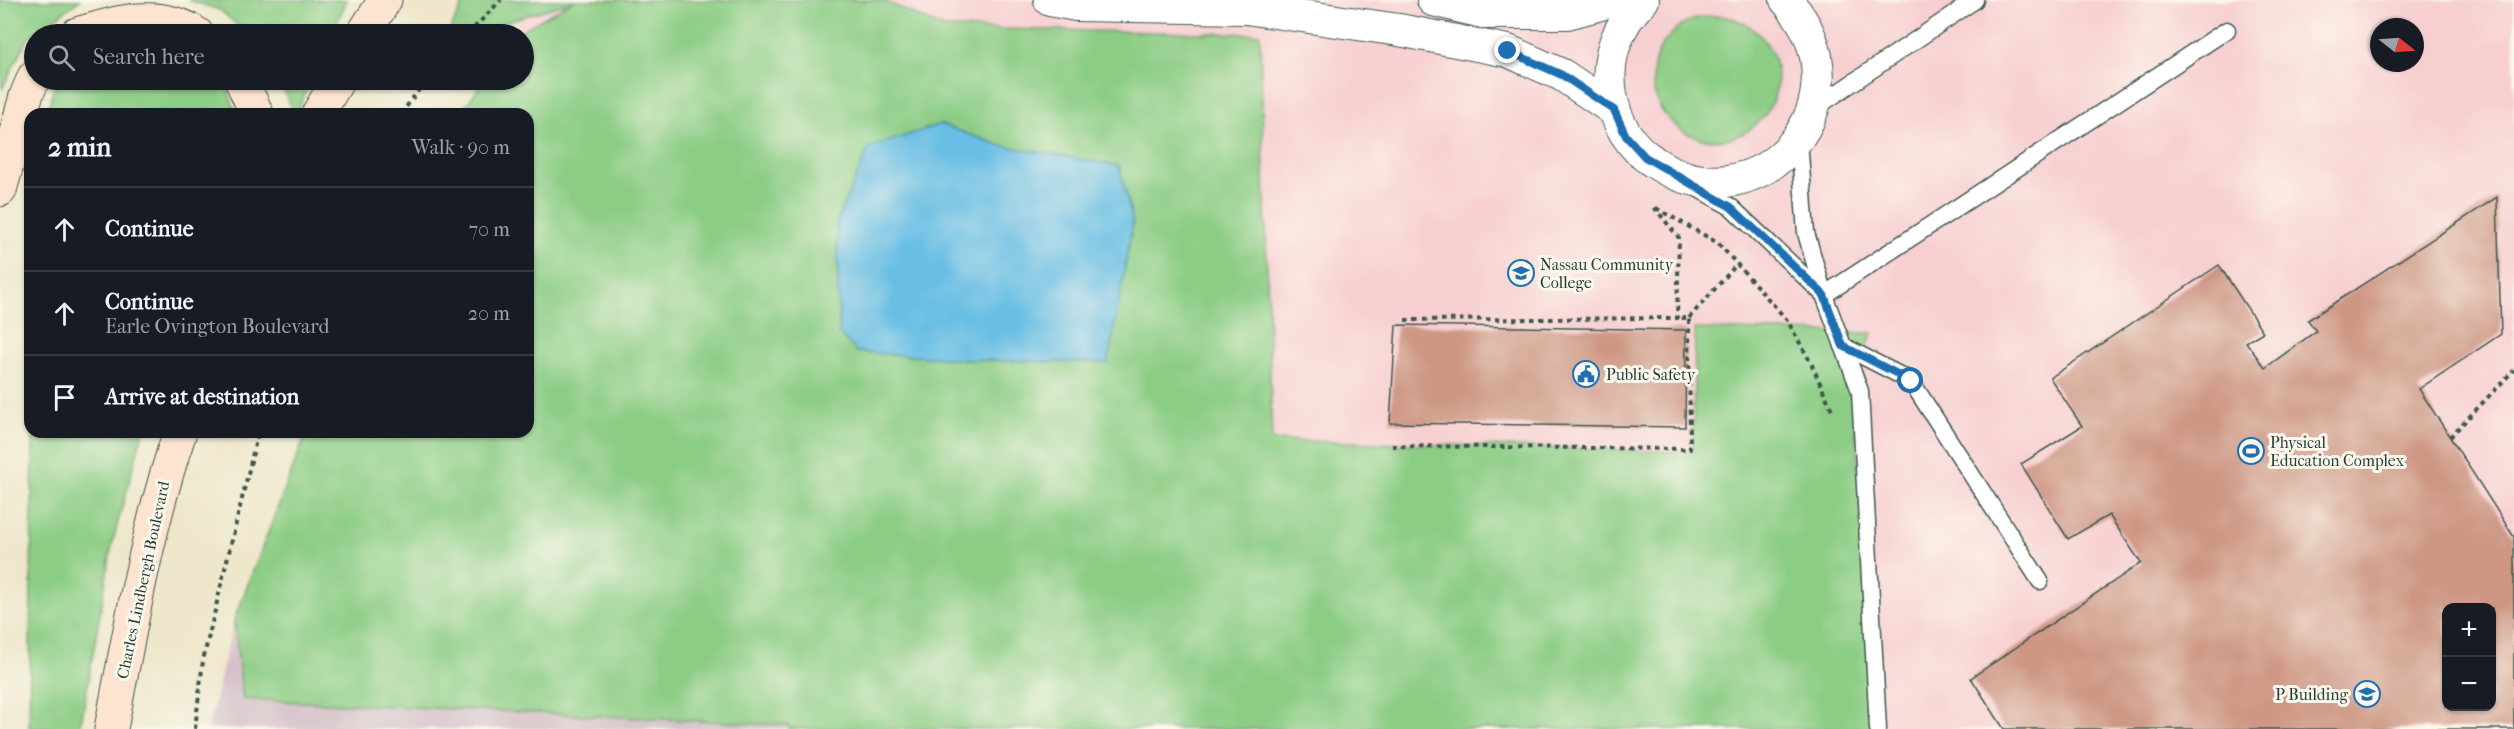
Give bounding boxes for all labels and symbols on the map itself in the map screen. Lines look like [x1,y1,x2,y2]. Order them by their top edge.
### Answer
north arrow [2370,18,2424,72]
route end [1494,37,1520,63]
place label: Nassau Community College [1540,255,1674,292]
school or university icon: Nassau Community College [1506,258,1536,288]
public building icon: Public Safety [1571,359,1601,389]
place label: Public Safety [1606,365,1696,384]
route start [1897,367,1923,393]
place label: Physical Education Complex [2270,433,2405,470]
sports icon: Physical Education Complex [2236,436,2266,466]
street label: Charles Lindbergh Boulevard [113,479,173,681]
school or university icon: P Building [2352,679,2382,709]
place label: P Building [2275,685,2348,704]

